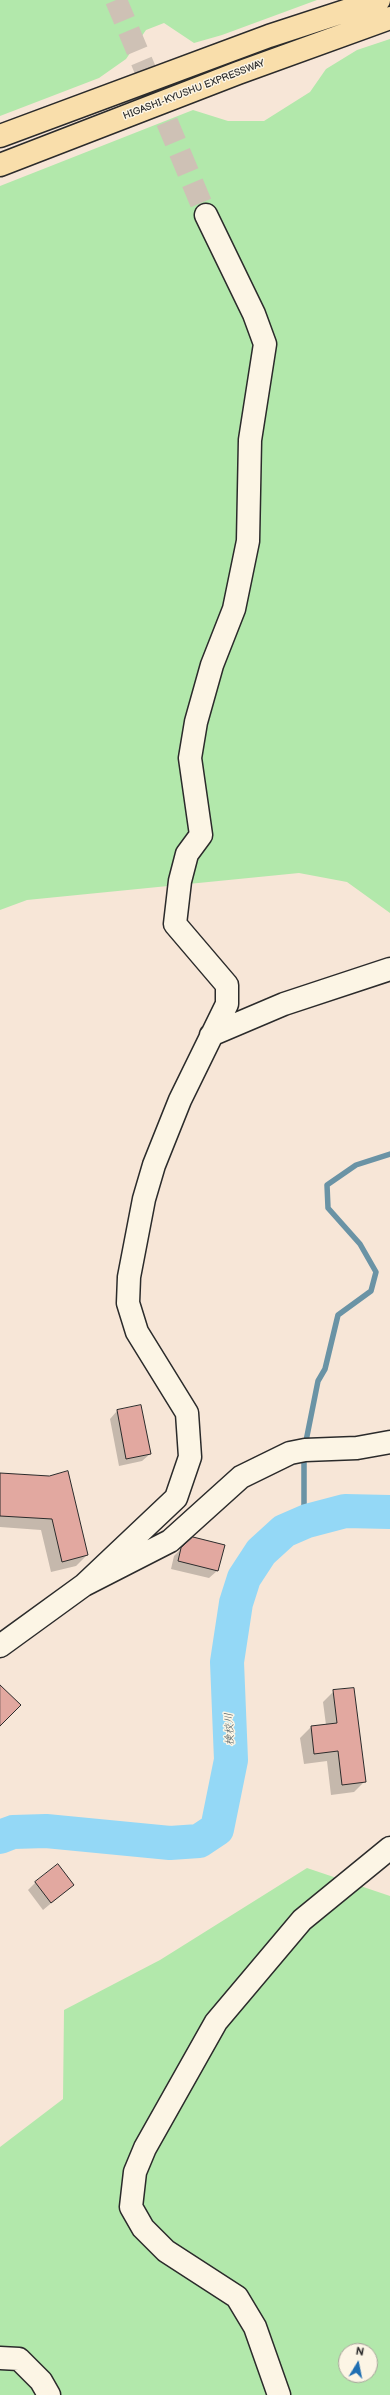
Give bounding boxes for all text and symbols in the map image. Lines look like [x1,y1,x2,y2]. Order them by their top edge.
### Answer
street label: HIGASHI-KYUSHU EXPRESSWAY [122,57,266,123]
water label: 検校川 [223,1712,237,1746]
north arrow [338,2343,378,2383]
text: N [355,2345,365,2359]

